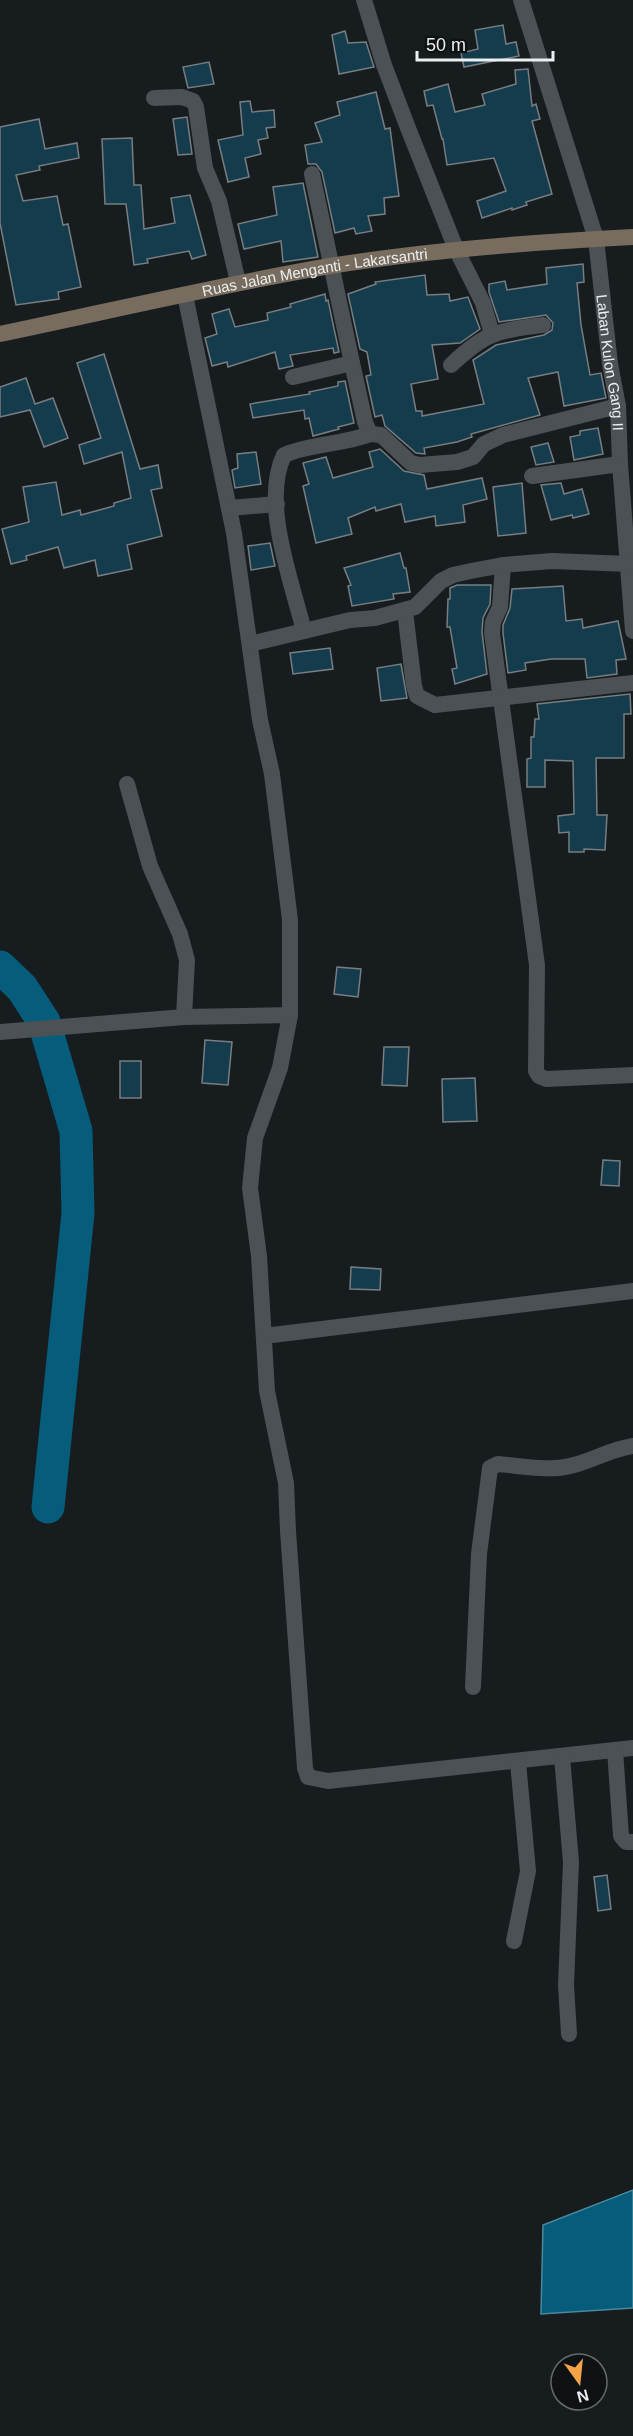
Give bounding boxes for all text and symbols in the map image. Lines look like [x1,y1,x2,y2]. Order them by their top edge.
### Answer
scale bar [417,24,554,62]
text: 50 m [426,35,466,55]
street label: Ruas Jalan Menganti - Lakarsantri [200,244,428,299]
street label: Laban Kulon Gang II [594,293,627,431]
north arrow [549,2352,609,2412]
text: N [575,2386,591,2406]

